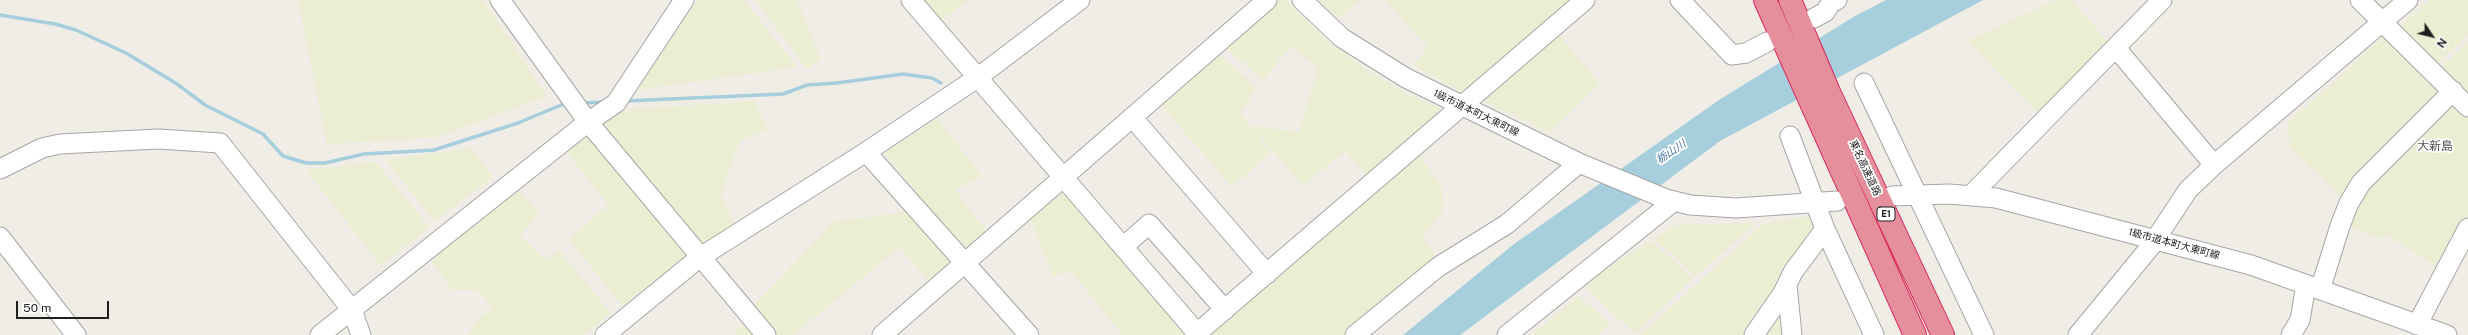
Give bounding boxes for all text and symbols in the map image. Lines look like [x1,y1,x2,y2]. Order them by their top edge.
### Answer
north arrow [2412,16,2452,56]
text: N [2434,36,2449,50]
street label: 1級市道本町大東町線 [1431,87,1521,139]
water label: 栃山川 [1654,137,1688,167]
street label: 東名高速道路 [1847,138,1883,198]
district label: 大新島 [2417,139,2453,153]
road number: E1 [1877,207,1895,221]
street label: 1級市道本町大東町線 [2127,226,2221,262]
scale bar [18,293,111,319]
text: 50 m [23,301,51,315]

